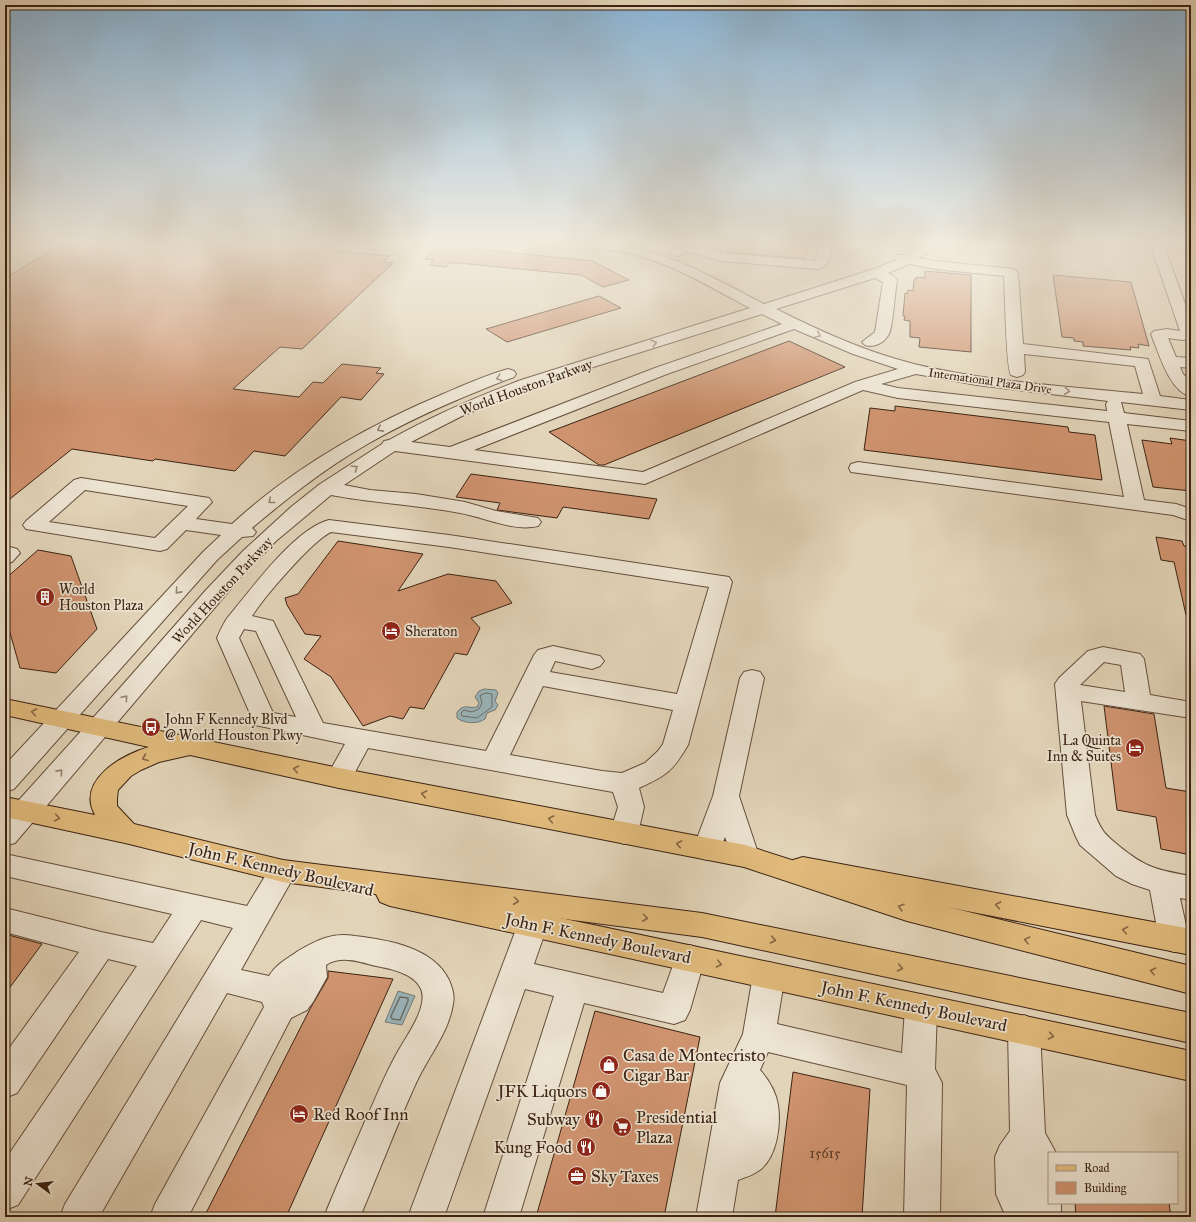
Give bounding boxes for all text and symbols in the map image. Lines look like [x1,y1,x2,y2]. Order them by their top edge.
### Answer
one-way arrow [814,330,822,338]
one-way arrow [651,339,658,348]
street label: World Houston Parkway [458,355,595,419]
street label: International Plaza Drive [928,365,1052,397]
one-way arrow [496,373,503,381]
one-way arrow [1063,386,1070,395]
one-way arrow [377,424,384,432]
one-way arrow [351,465,358,473]
one-way arrow [269,496,276,503]
street label: World Houston Parkway [168,533,277,647]
place label: World Houston Plaza [59,581,144,614]
building icon: World Houston Plaza [34,586,56,608]
one-way arrow [176,586,183,594]
hotel icon: Sheraton [380,620,402,642]
place label: Sheraton [405,623,458,640]
one-way arrow [121,695,128,702]
one-way arrow [31,709,37,717]
place label: John F Kennedy Blvd @ World Houston Pkwy [163,711,303,744]
bus stop icon: John F Kennedy Blvd @ World Houston Pkwy [140,716,162,738]
place label: La Quinta Inn & Suites [1047,732,1121,765]
hotel icon: La Quinta Inn & Suites [1124,737,1146,759]
one-way arrow [141,753,148,761]
one-way arrow [293,765,299,773]
one-way arrow [55,769,62,777]
one-way arrow [421,791,427,799]
one-way arrow [54,813,60,822]
one-way arrow [548,815,554,824]
street label: John F. Kennedy Boulevard [184,837,376,901]
one-way arrow [676,840,682,848]
one-way arrow [513,896,519,905]
one-way arrow [994,901,1001,910]
one-way arrow [898,904,905,912]
street label: John F. Kennedy Boulevard [501,908,693,969]
one-way arrow [642,913,648,922]
one-way arrow [1122,926,1128,934]
one-way arrow [770,936,776,944]
one-way arrow [1024,936,1031,945]
one-way arrow [715,959,722,967]
one-way arrow [897,963,904,971]
one-way arrow [1150,967,1157,976]
street label: John F. Kennedy Boulevard [817,976,1009,1037]
one-way arrow [1048,1031,1054,1039]
place label: Casa de Montecristo Cigar Bar [623,1045,766,1086]
shop icon: Casa de Montecristo Cigar Bar [598,1054,620,1076]
shop icon: JFK Liquors [590,1080,612,1102]
place label: JFK Liquors [496,1081,587,1102]
hotel icon: Red Roof Inn [288,1103,310,1125]
place label: Red Roof Inn [313,1104,408,1125]
place label: Presidential Plaza [636,1107,717,1148]
restaurant icon: Subway [583,1108,605,1130]
place label: Subway [527,1109,581,1130]
supermarket icon: Presidential Plaza [611,1116,633,1138]
restaurant icon: Kung Food [575,1136,597,1158]
place label: Kung Food [494,1137,572,1158]
house number: 15615 [810,1145,841,1162]
legend [1048,1152,1178,1204]
text: Road [1084,1161,1110,1175]
north arrow [18,1164,58,1204]
office icon: Sky Taxes [566,1165,588,1187]
place label: Sky Taxes [591,1166,659,1187]
text: N [21,1175,36,1188]
text: Building [1084,1181,1127,1196]

